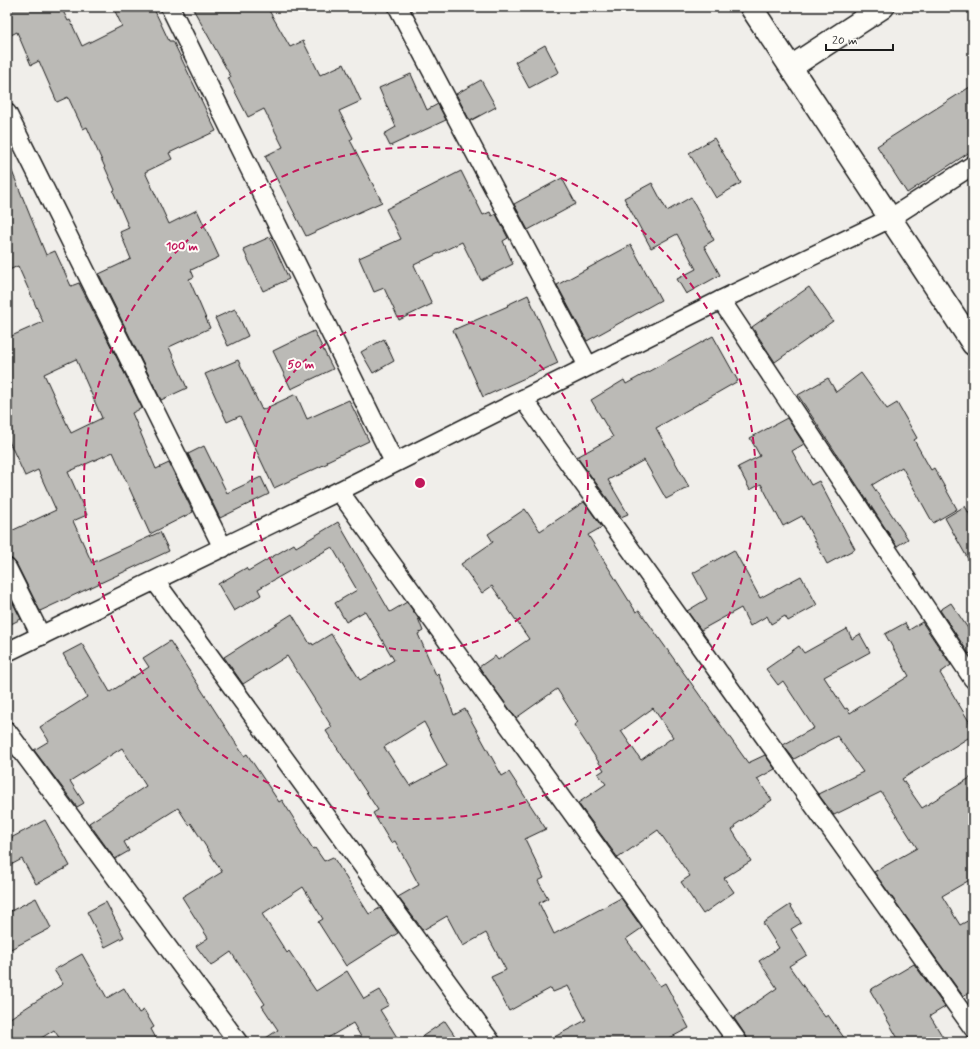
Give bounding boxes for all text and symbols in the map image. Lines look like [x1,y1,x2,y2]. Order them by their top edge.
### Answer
scale bar [826,26,893,52]
text: 20 m [832,33,858,49]
text: 100 m [166,239,199,255]
text: 50 m [288,357,315,373]
centre of rings [413,476,427,490]

